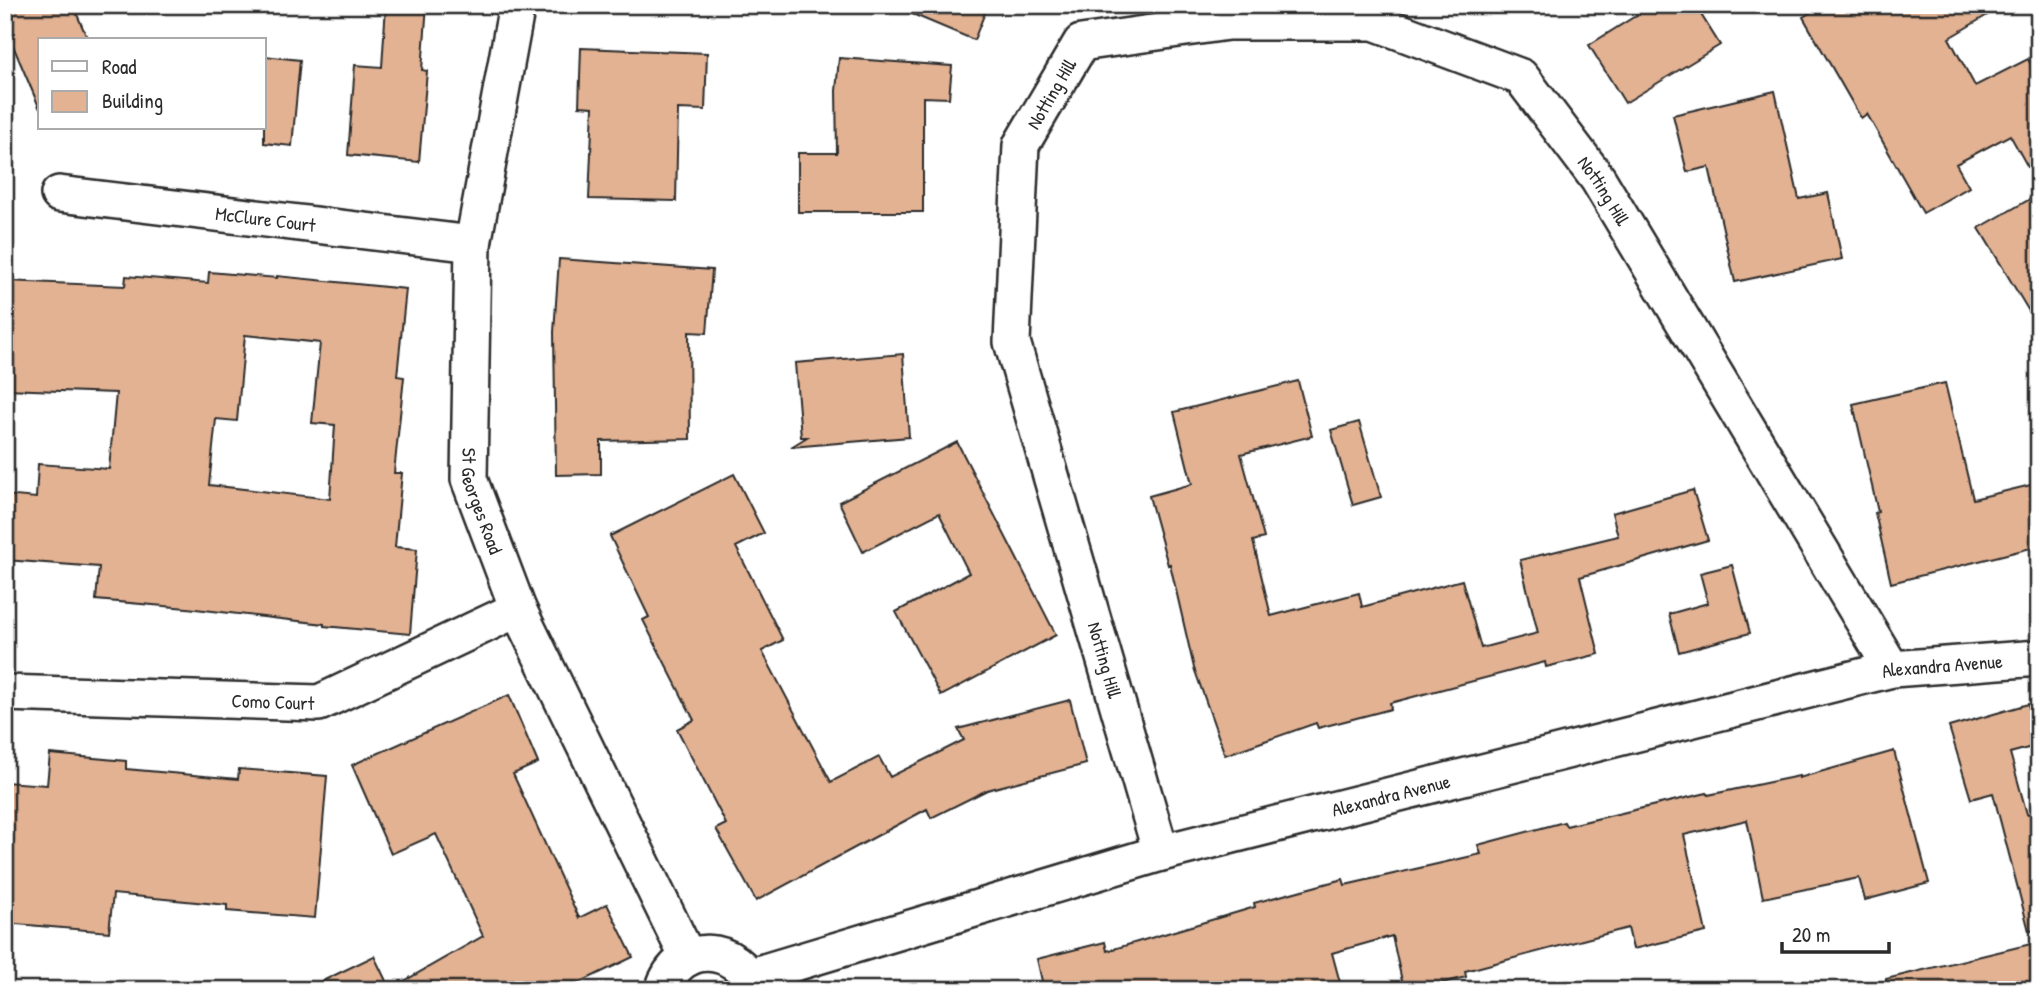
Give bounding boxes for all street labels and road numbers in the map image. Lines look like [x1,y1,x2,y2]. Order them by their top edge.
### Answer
street label: Notting Hill [1020,53,1083,134]
street label: Notting Hill [1572,150,1636,231]
street label: McClure Court [214,200,317,238]
street label: St Georges Road [456,448,509,558]
street label: Notting Hill [1082,619,1128,702]
street label: Alexandra Avenue [1879,648,2004,684]
street label: Como Court [231,687,315,716]
street label: Alexandra Avenue [1329,768,1453,823]

